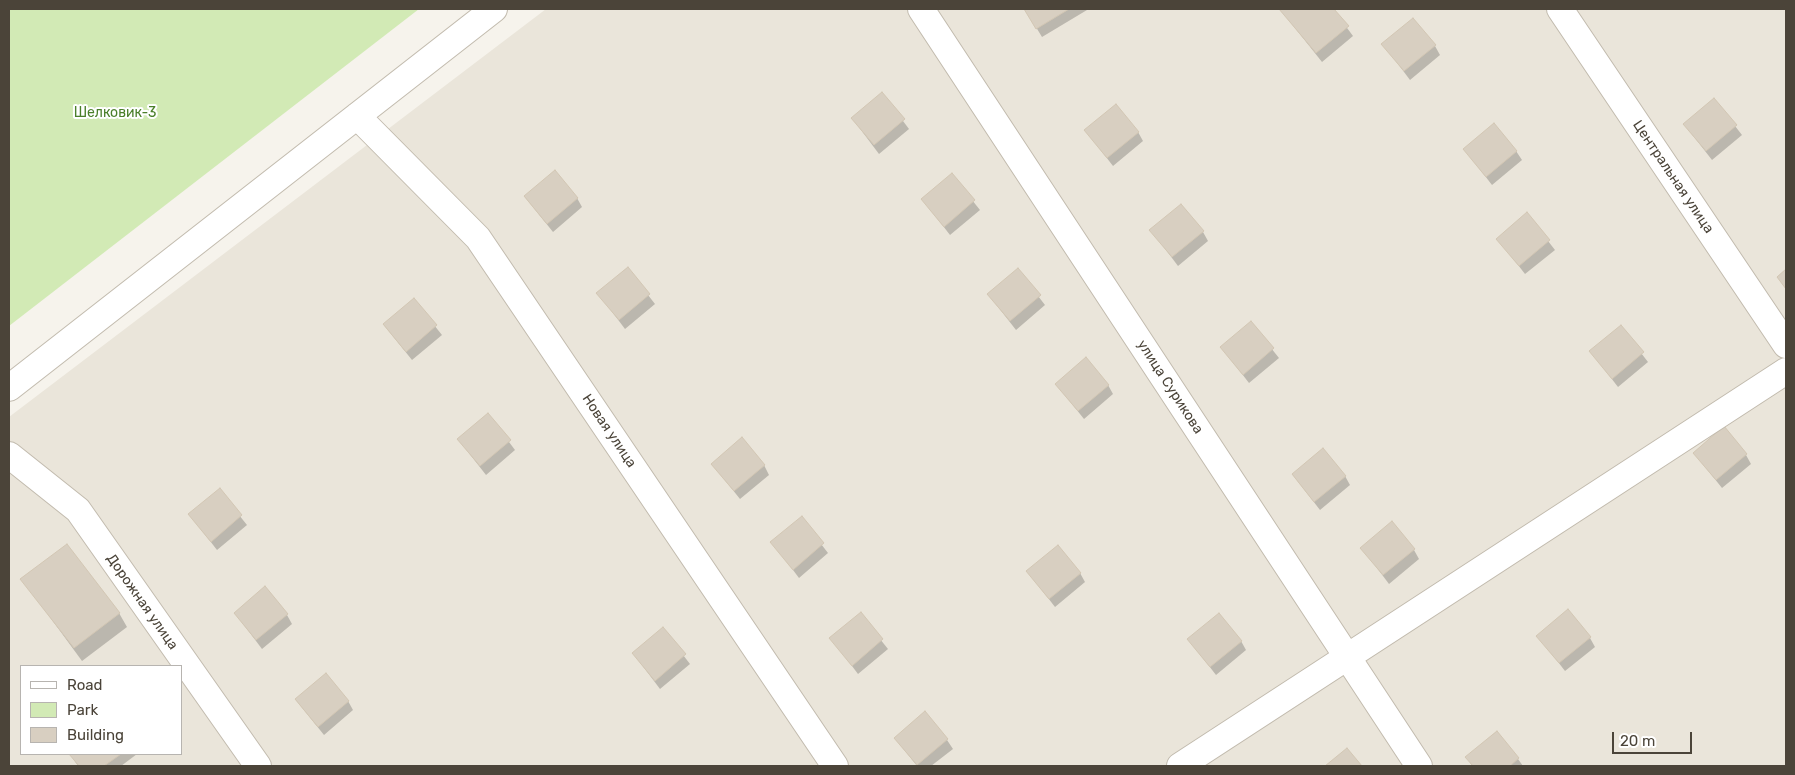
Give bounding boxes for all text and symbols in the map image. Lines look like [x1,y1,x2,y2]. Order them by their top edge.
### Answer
park label: Шелковик-3 [74,105,156,121]
street label: Центральная улица [1629,117,1717,237]
street label: улица Сурикова [1133,337,1207,437]
street label: Новая улица [578,391,640,471]
street label: Дорожная улица [103,551,181,653]
legend [20,665,182,755]
text: Road [67,676,103,694]
text: Park [67,701,98,719]
scale bar [1615,722,1695,754]
text: Building [67,726,124,744]
text: 20 m [1620,732,1655,750]

